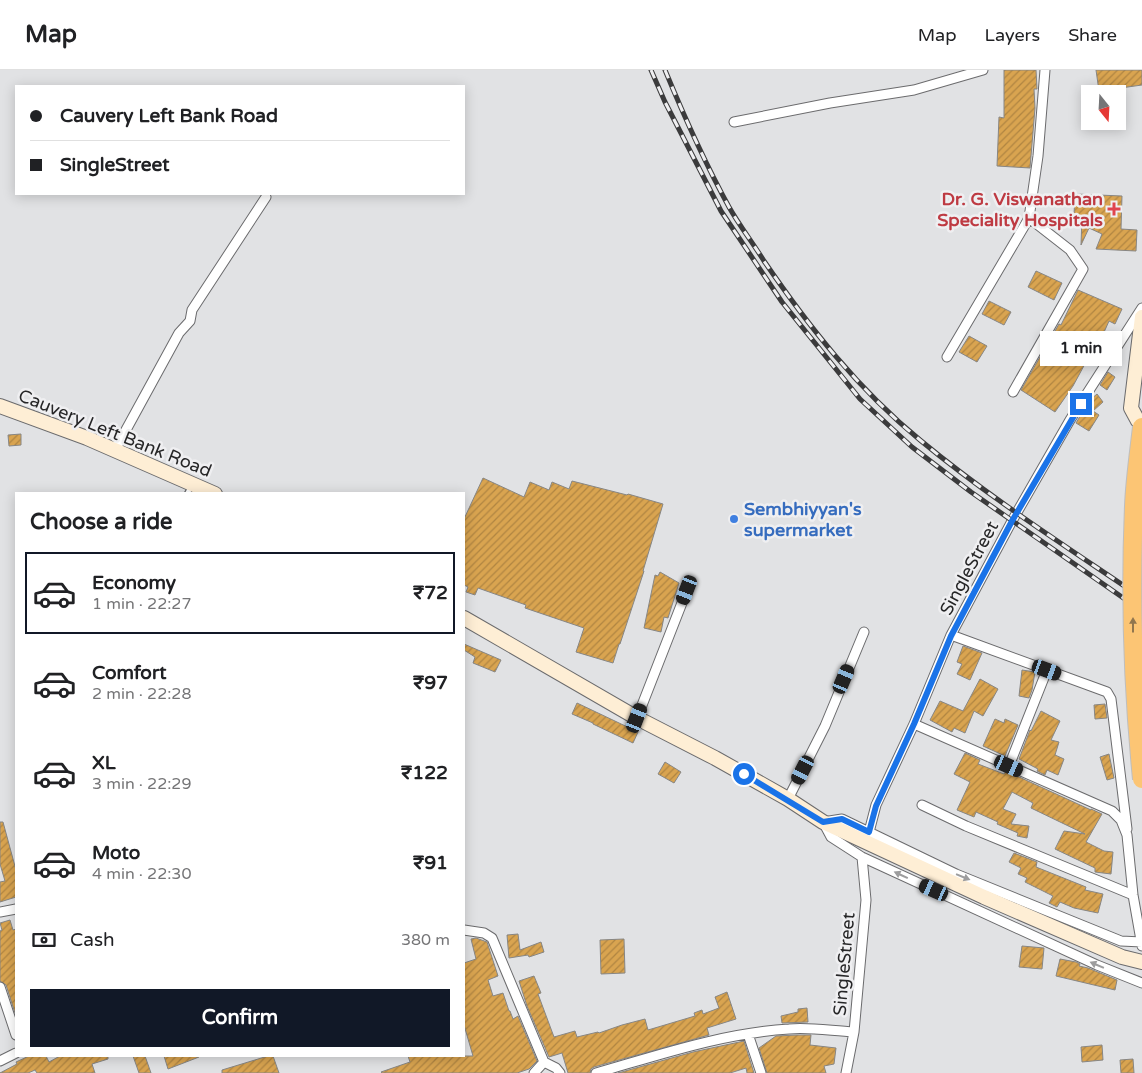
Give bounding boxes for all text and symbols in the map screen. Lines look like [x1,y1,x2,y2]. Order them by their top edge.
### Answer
text: Map [25,20,77,49]
text: Map [918,24,957,46]
text: Layers [985,24,1040,46]
text: Share [1068,24,1117,46]
north arrow [1081,85,1126,130]
map controls [1081,85,1126,130]
text: Cauvery Left Bank Road [60,105,278,127]
text: SingleStreet [60,154,169,176]
place label: Dr. G. Viswanathan Speciality Hospitals [937,188,1103,231]
marker: Dr. G. Viswanathan Speciality Hospitals [1107,202,1121,216]
callout: 1 min [1040,332,1122,366]
text: 1 min [1060,338,1102,358]
street label: Cauvery Left Bank Road [15,384,215,482]
route end [1070,393,1092,415]
place label: Sembhiyyan's supermarket [744,498,862,541]
text: Choose a ride [30,509,173,535]
marker: Sembhiyyan's supermarket [728,513,740,525]
street label: SingleStreet [935,517,1003,619]
icon: car [32,571,77,616]
text: Economy [92,572,176,594]
car [674,573,699,607]
text: ₹72 [413,582,448,604]
text: 1 min · 22:27 [92,594,191,614]
one-way arrow [1129,617,1137,633]
car [1030,658,1063,682]
icon: car [32,661,77,706]
text: Comfort [92,662,166,684]
car [831,662,856,696]
text: ₹97 [413,672,448,694]
text: 2 min · 22:28 [92,684,191,704]
car [624,701,649,735]
icon: car [32,751,77,796]
text: XL [92,752,116,774]
car [789,753,816,787]
car [992,753,1025,779]
text: ₹122 [401,762,448,784]
route start [733,763,755,785]
text: 3 min · 22:29 [92,774,191,794]
icon: car [32,841,77,886]
text: Moto [92,842,140,864]
text: ₹91 [413,852,448,874]
text: 4 min · 22:30 [92,864,191,884]
one-way arrow [894,871,908,879]
one-way arrow [956,873,971,881]
car [917,877,950,903]
street label: SingleStreet [829,911,859,1017]
icon: cash [30,926,58,954]
text: Cash [70,929,115,951]
text: 380 m [401,930,450,950]
one-way arrow [1090,960,1104,968]
button: Confirm [30,989,450,1047]

